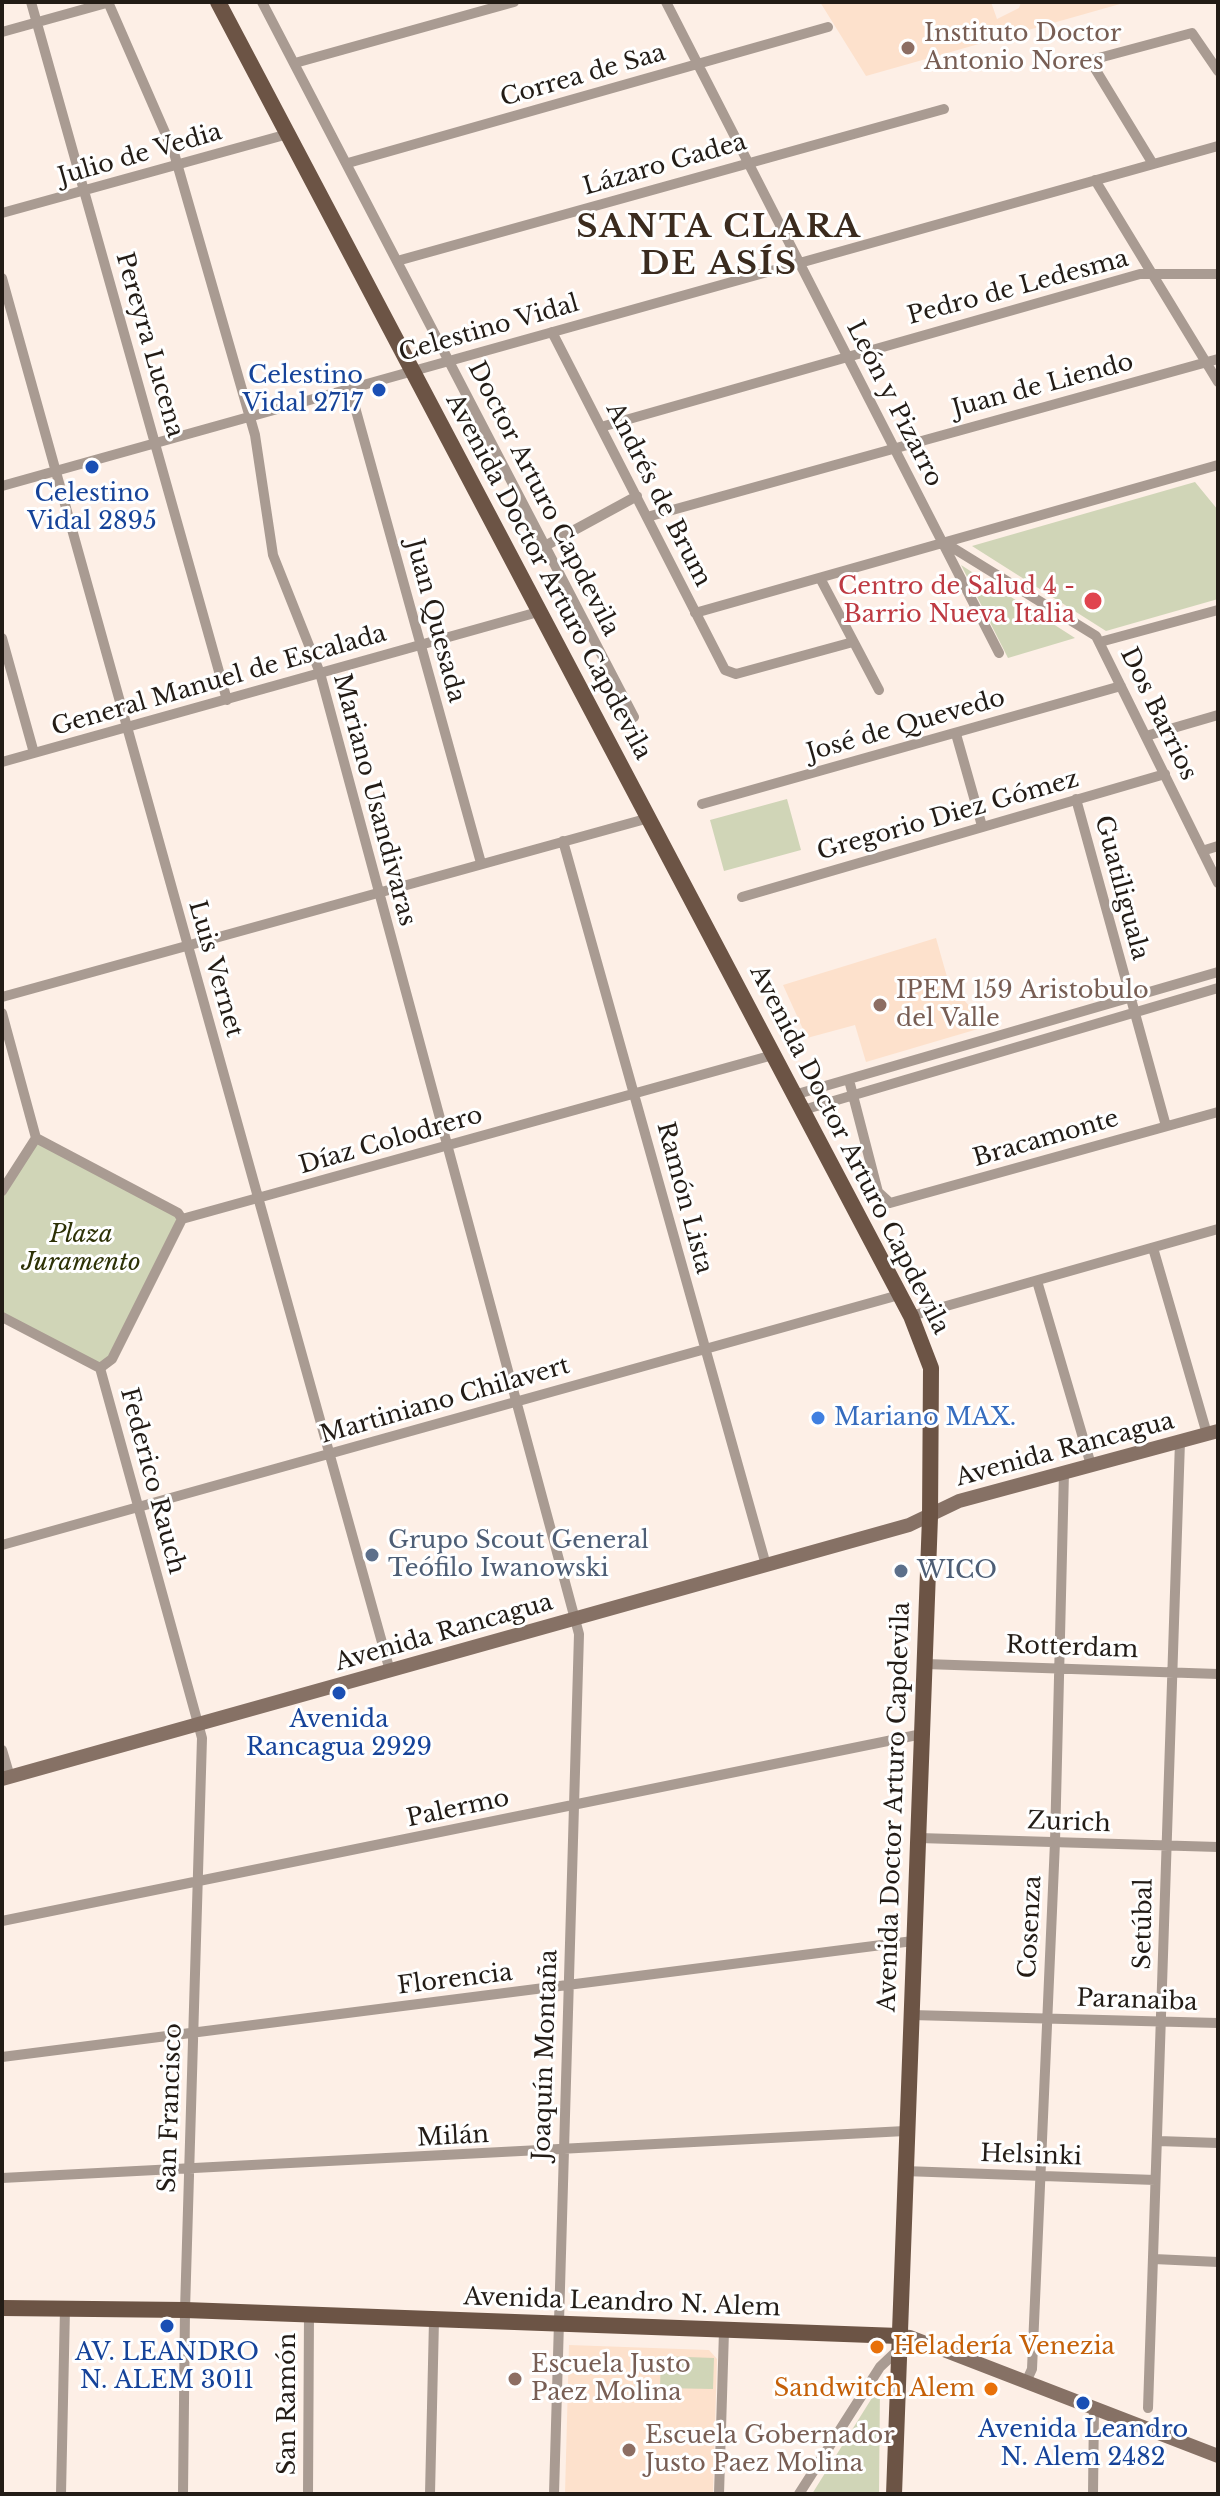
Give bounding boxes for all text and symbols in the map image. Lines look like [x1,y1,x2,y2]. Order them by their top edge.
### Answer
place label: Instituto Doctor Antonio Nores [924,20,1121,76]
street label: Correa de Saa [497,39,669,113]
marker: Instituto Doctor Antonio Nores [899,39,917,57]
street label: Julio de Vedia [55,118,225,192]
street label: Lázaro Gadea [580,128,750,202]
district label: SANTA CLARA DE ASÍS [576,209,862,284]
street label: Pedro de Ledesma [904,245,1132,331]
street label: Pereyra Lucena [109,249,189,441]
street label: Celestino Vidal [396,290,582,368]
street label: León y Pizarro [840,316,948,492]
street label: Juan de Liendo [949,348,1137,424]
street label: Doctor Arturo Capdevila [461,357,625,641]
place label: Celestino Vidal 2717 [242,362,363,418]
marker: Celestino Vidal 2717 [370,381,388,399]
street label: Avenida Doctor Arturo Capdevila [439,389,657,765]
street label: Andrés de Brum [599,398,717,592]
marker: Celestino Vidal 2895 [83,458,101,476]
place label: Celestino Vidal 2895 [27,480,157,536]
street label: Juan Quesada [399,536,471,706]
place label: Centro de Salud 4 - Barrio Nueva Italia [838,573,1075,629]
marker: Centro de Salud 4 - Barrio Nueva Italia [1082,590,1104,612]
street label: General Manuel de Escalada [48,619,390,743]
street label: Dos Barrios [1113,643,1203,785]
street label: Mariano Usandivaras [326,671,422,929]
street label: José de Quevedo [804,684,1008,768]
street label: Gregorio Diez Gómez [814,765,1082,867]
street label: Guatiliguala [1088,813,1154,963]
street label: Luis Vernet [182,897,248,1041]
street label: Avenida Doctor Arturo Capdevila [743,961,955,1339]
place label: IPEM 159 Aristobulo del Valle [896,977,1149,1033]
marker: IPEM 159 Aristobulo del Valle [871,996,889,1014]
street label: Díaz Colodrero [296,1101,486,1181]
street label: Bracamonte [970,1104,1122,1174]
street label: Ramón Lista [650,1119,718,1277]
park label: Plaza Juramento [22,1221,140,1277]
street label: Martiniano Chilavert [317,1352,573,1450]
street label: Federico Rauch [113,1385,191,1577]
place label: Mariano MAX. [834,1404,1016,1432]
street label: Avenida Rancagua [953,1407,1177,1493]
marker: Mariano MAX. [809,1409,827,1427]
place label: Grupo Scout General Teófilo Iwanowski [388,1527,649,1583]
marker: Grupo Scout General Teófilo Iwanowski [363,1546,381,1564]
place label: WICO [917,1557,997,1585]
marker: WICO [892,1562,910,1580]
street label: Avenida Rancagua [332,1588,556,1678]
street label: Avenida Doctor Arturo Capdevila [873,1601,917,2013]
street label: Rotterdam [1005,1631,1139,1665]
marker: Avenida Rancagua 2929 [330,1684,348,1702]
place label: Avenida Rancagua 2929 [246,1706,432,1762]
street label: Palermo [404,1784,512,1834]
street label: Zurich [1027,1807,1111,1839]
street label: Cosenza [1014,1875,1048,1979]
street label: Setúbal [1129,1878,1159,1970]
street label: Joaquín Montaña [528,1949,564,2161]
street label: Florencia [396,1959,514,2001]
street label: Paranaiba [1076,1984,1198,2018]
street label: San Francisco [154,2023,188,2193]
street label: Milán [416,2121,490,2153]
street label: Helsinki [980,2140,1082,2172]
street label: Avenida Leandro N. Alem [463,2283,781,2323]
marker: AV. LEANDRO N. ALEM 3011 [158,2317,176,2335]
street label: San Ramón [274,2333,302,2475]
place label: Heladería Venezia [893,2333,1115,2361]
marker: Heladería Venezia [868,2338,886,2356]
place label: AV. LEANDRO N. ALEM 3011 [75,2339,259,2395]
place label: Escuela Justo Paez Molina [531,2351,691,2407]
marker: Escuela Justo Paez Molina [506,2370,524,2388]
place label: Sandwitch Alem [774,2375,975,2403]
marker: Sandwitch Alem [982,2380,1000,2398]
marker: Avenida Leandro N. Alem 2482 [1074,2394,1092,2412]
place label: Avenida Leandro N. Alem 2482 [978,2416,1188,2472]
place label: Escuela Gobernador Justo Paez Molina [645,2422,895,2478]
marker: Escuela Gobernador Justo Paez Molina [620,2441,638,2459]

